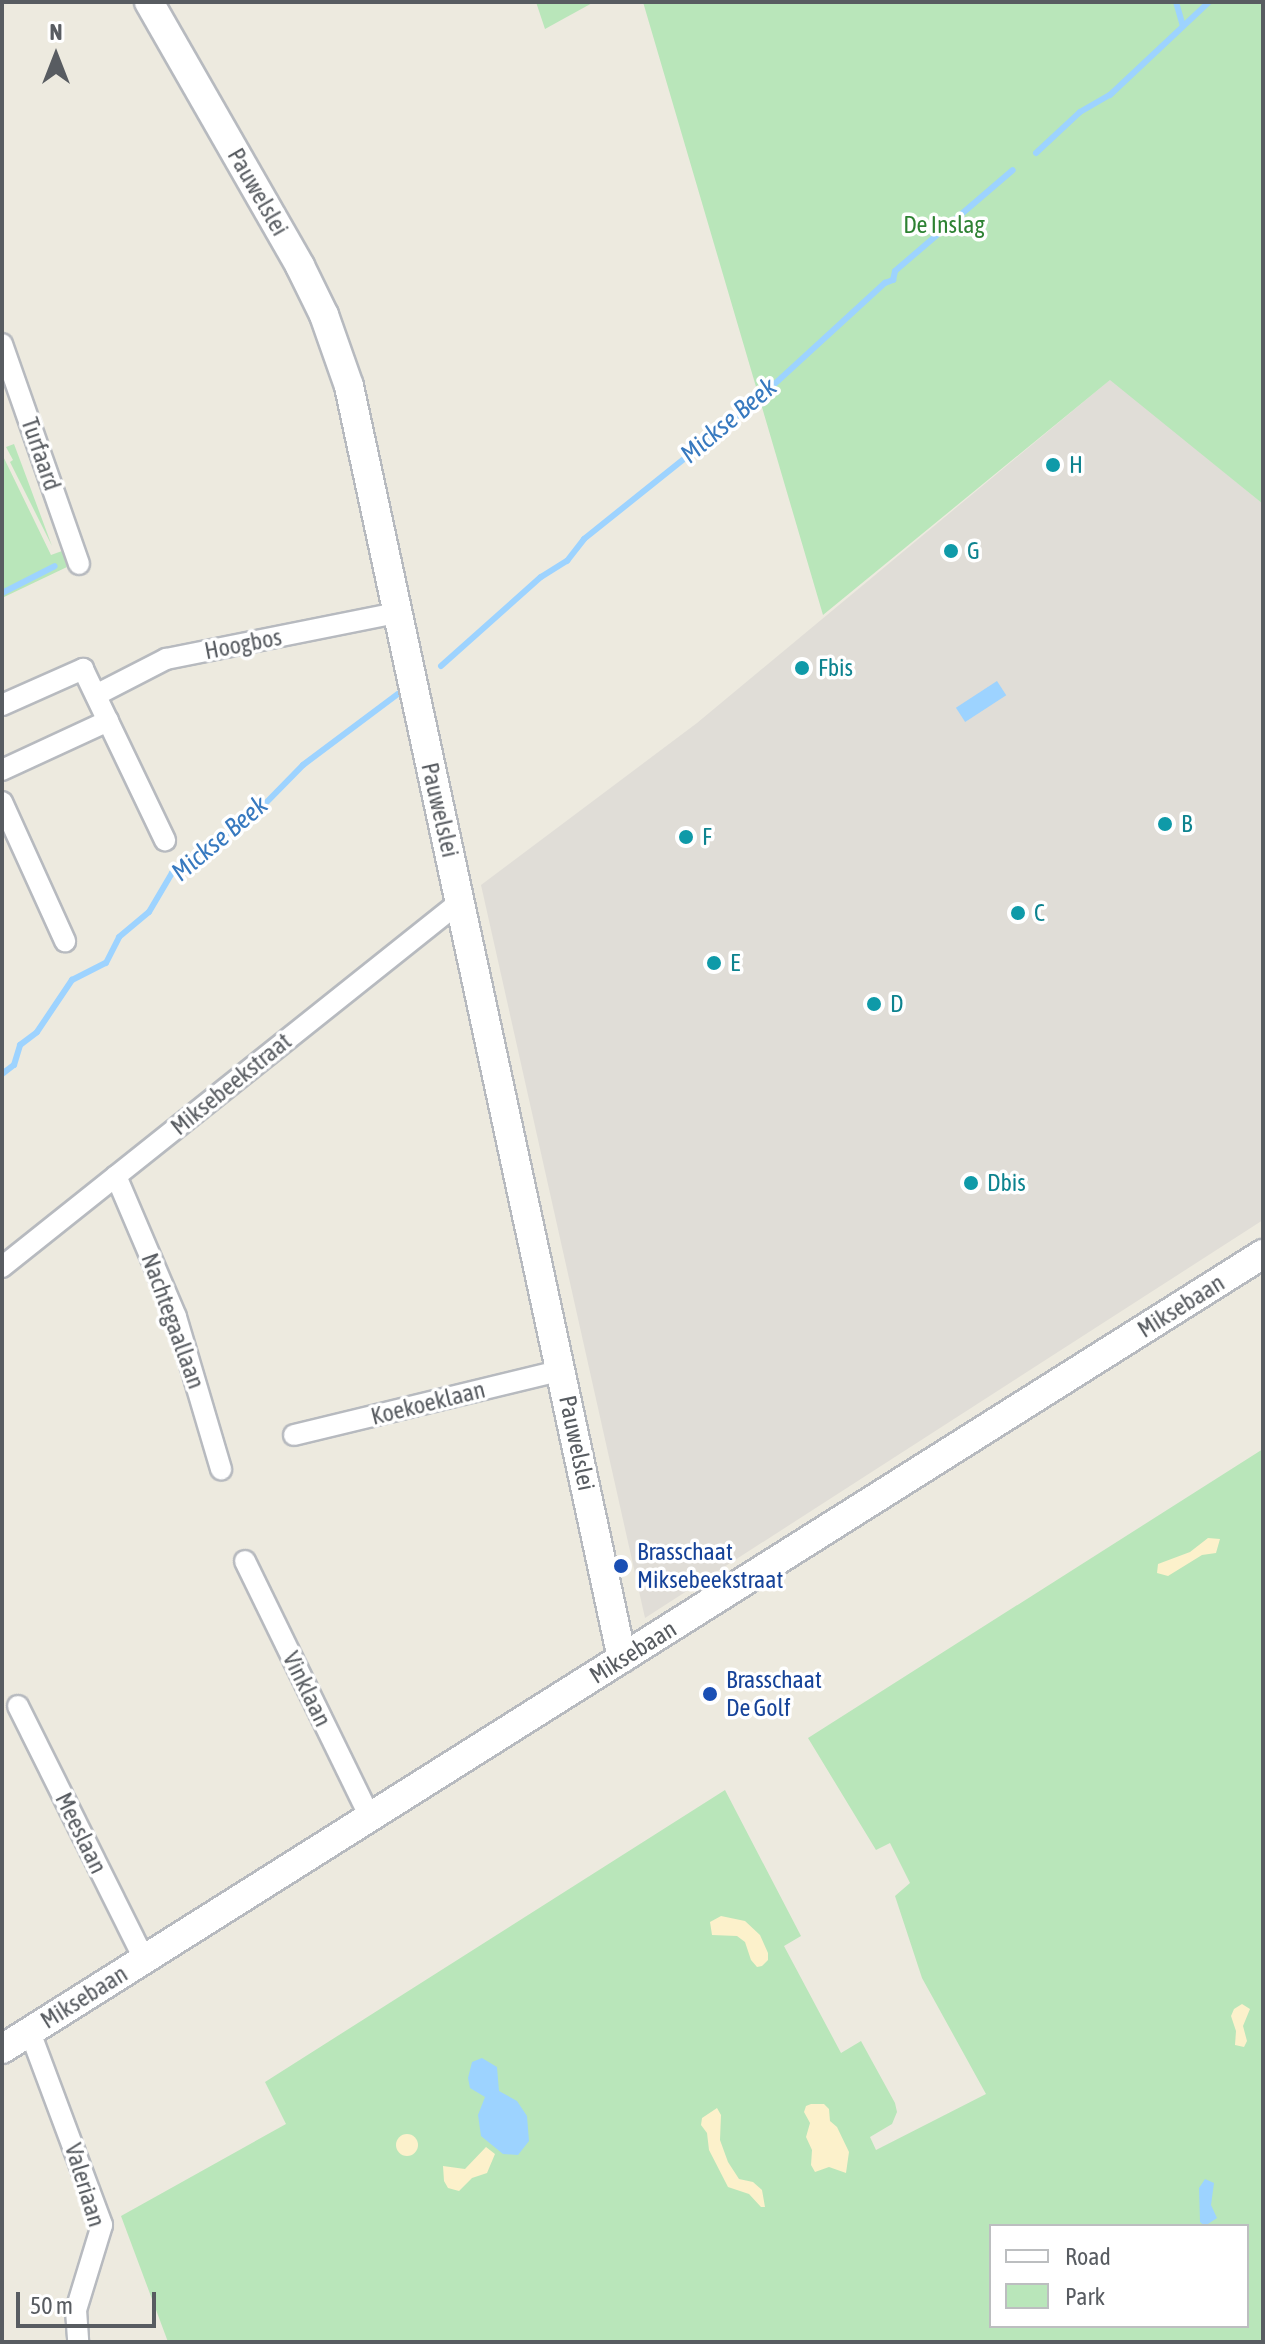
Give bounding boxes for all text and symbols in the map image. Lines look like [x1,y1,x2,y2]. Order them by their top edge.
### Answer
north arrow [16,16,96,96]
text: N [50,19,62,45]
street label: Pauwelslei [221,143,295,241]
park label: De Inslag [903,211,985,239]
water label: Mickse Beek [675,372,783,470]
street label: Turfaard [15,414,67,494]
place label: H [1069,451,1083,479]
marker: H [1044,456,1062,474]
place label: G [967,537,980,565]
marker: G [942,542,960,560]
street label: Hoogbos [202,622,284,666]
place label: Fbis [818,654,853,682]
marker: Fbis [793,659,811,677]
street label: Pauwelslei [415,760,465,860]
water label: Mickse Beek [166,790,274,888]
place label: B [1181,810,1192,838]
marker: B [1156,815,1174,833]
place label: F [702,823,712,851]
marker: F [677,828,695,846]
place label: C [1034,899,1045,927]
marker: C [1009,904,1027,922]
place label: E [730,949,740,977]
marker: E [705,954,723,972]
place label: D [890,990,903,1018]
marker: D [865,995,883,1013]
street label: Miksebeekstraat [165,1027,297,1141]
place label: Dbis [987,1169,1026,1197]
marker: Dbis [962,1174,980,1192]
street label: Nachtegaallaan [135,1249,211,1393]
street label: Miksebaan [1132,1268,1230,1344]
street label: Koekoeklaan [368,1375,488,1431]
street label: Pauwelslei [553,1393,601,1493]
place label: Brasschaat Miksebeekstraat [637,1538,783,1594]
marker: Brasschaat Miksebeekstraat [612,1557,630,1575]
street label: Miksebaan [584,1614,682,1690]
street label: Vinklaan [277,1647,337,1731]
place label: Brasschaat De Golf [726,1666,822,1722]
marker: Brasschaat De Golf [701,1685,719,1703]
street label: Meeslaan [49,1788,113,1878]
street label: Miksebaan [35,1959,133,2035]
street label: Valeriaan [59,2140,111,2230]
legend [989,2224,1249,2328]
text: Road [1065,2243,1111,2270]
scale bar [20,2276,160,2326]
text: Park [1065,2283,1105,2310]
text: 50 m [30,2292,73,2319]

